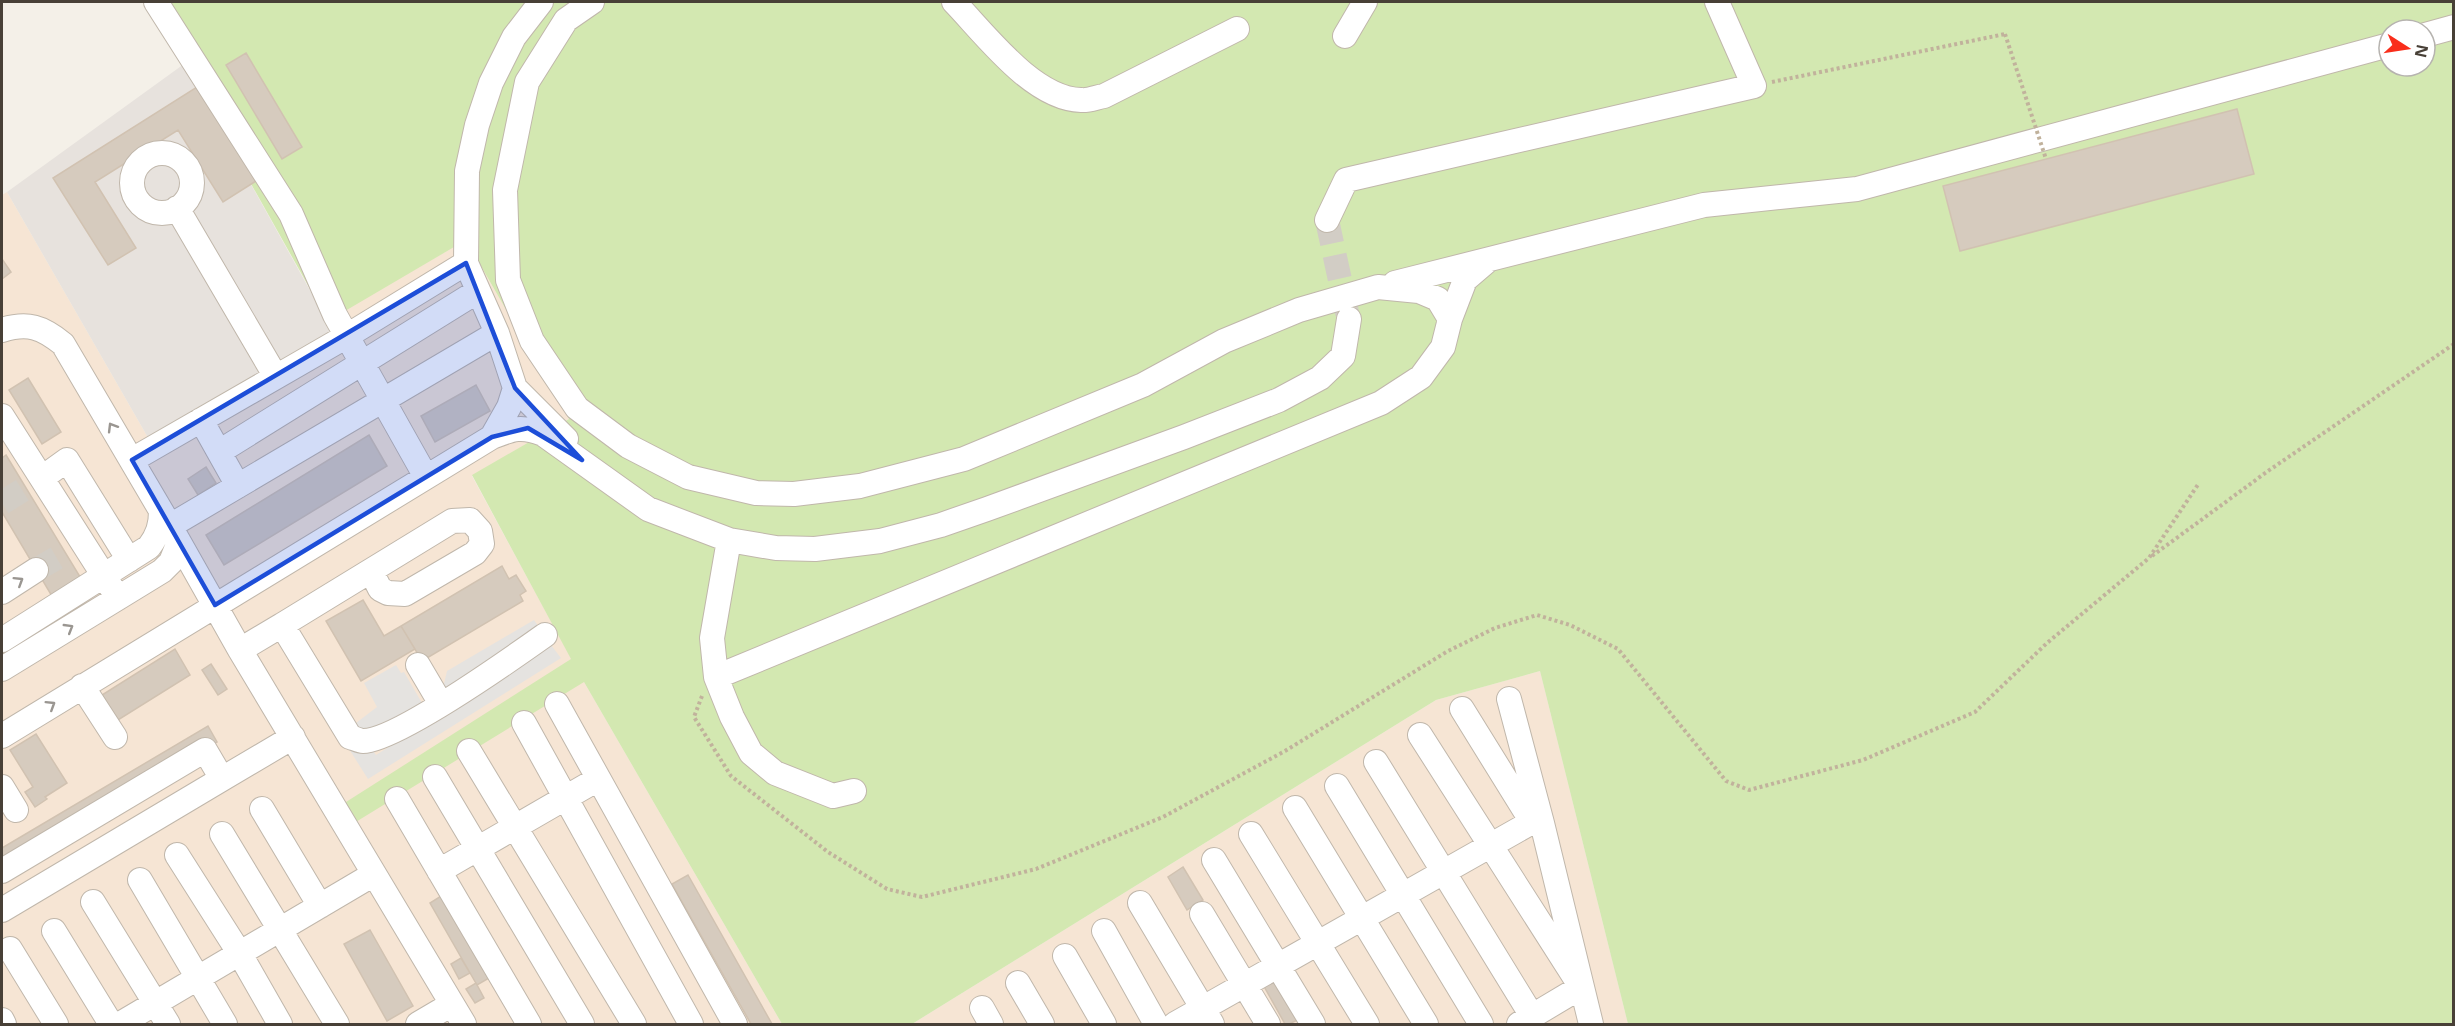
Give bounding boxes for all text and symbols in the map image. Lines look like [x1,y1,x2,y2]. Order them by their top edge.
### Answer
north arrow [2377,18,2437,78]
text: N [2410,42,2434,60]
one-way arrow [108,423,120,433]
one-way arrow [12,577,23,588]
one-way arrow [63,623,73,635]
one-way arrow [44,701,55,712]

